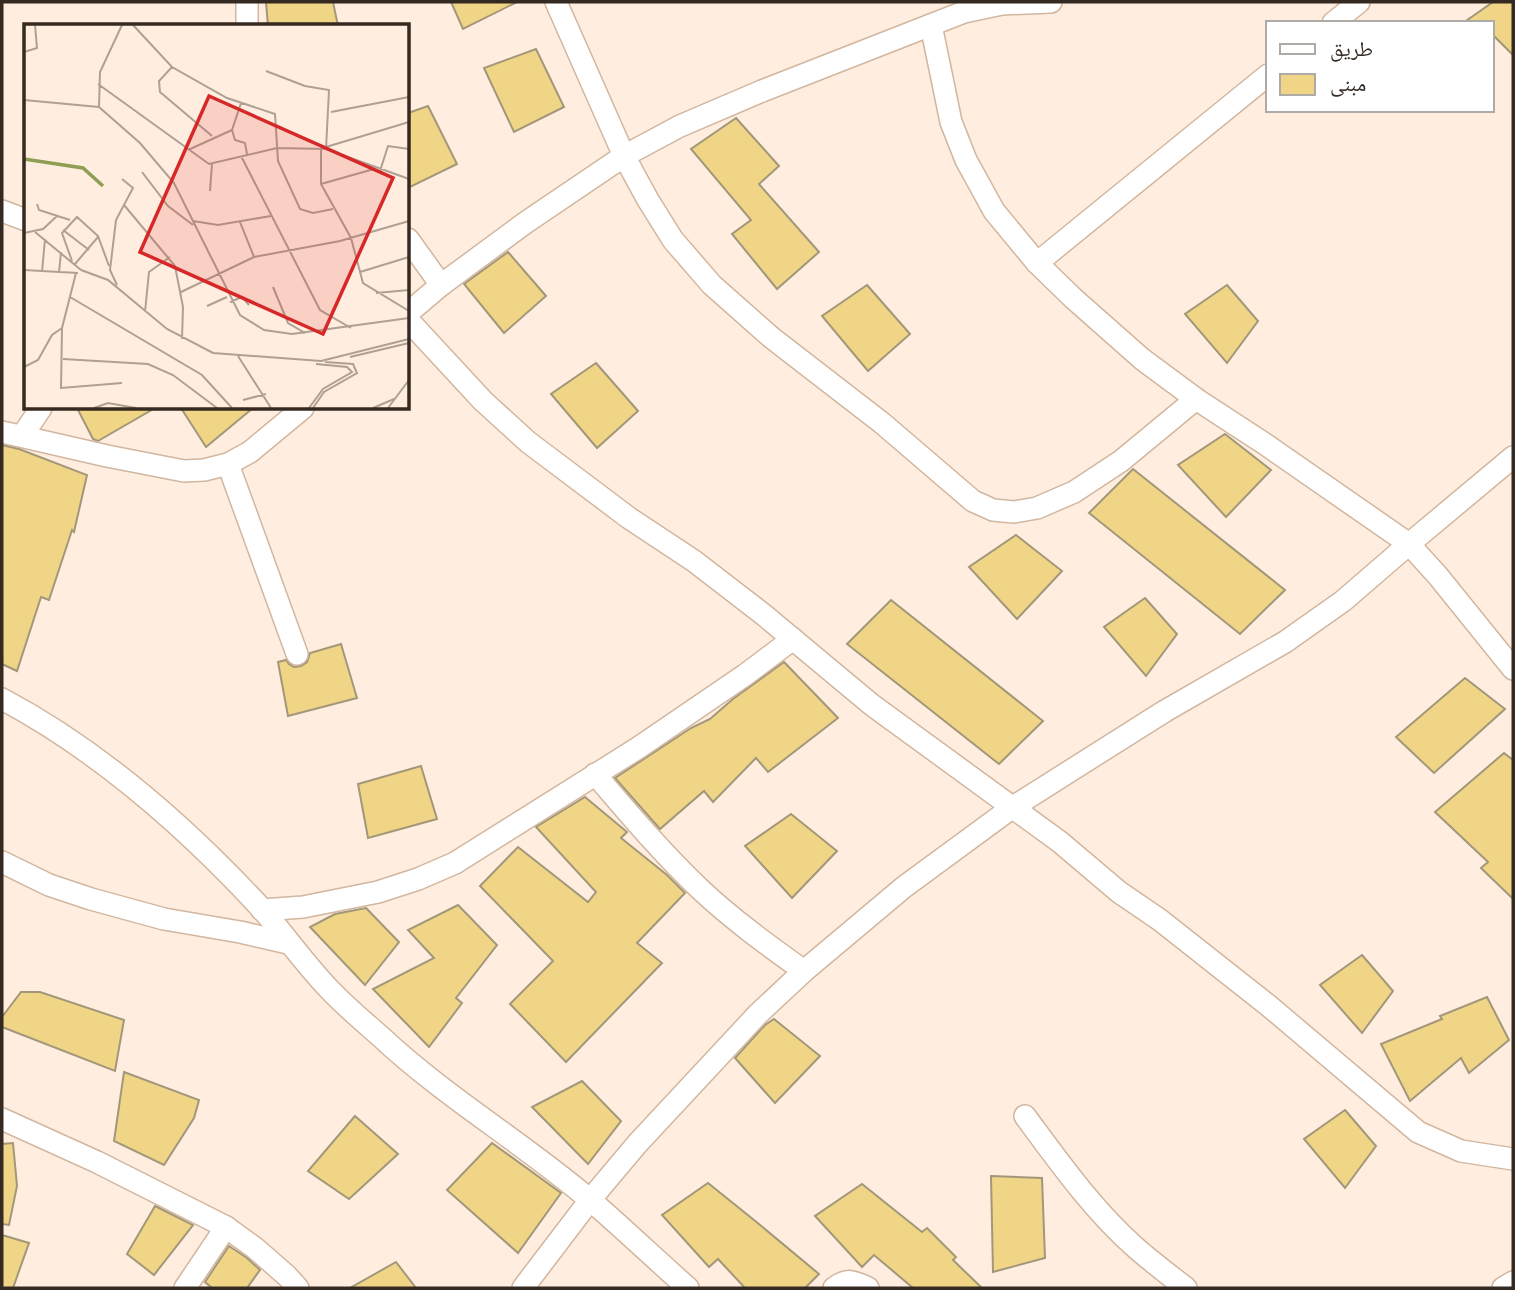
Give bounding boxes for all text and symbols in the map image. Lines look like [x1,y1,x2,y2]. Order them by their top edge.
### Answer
legend [1266,21,1494,112]
inset map [24,24,410,410]
text: طريق [1330,32,1373,64]
text: مبنى [1330,67,1366,99]

